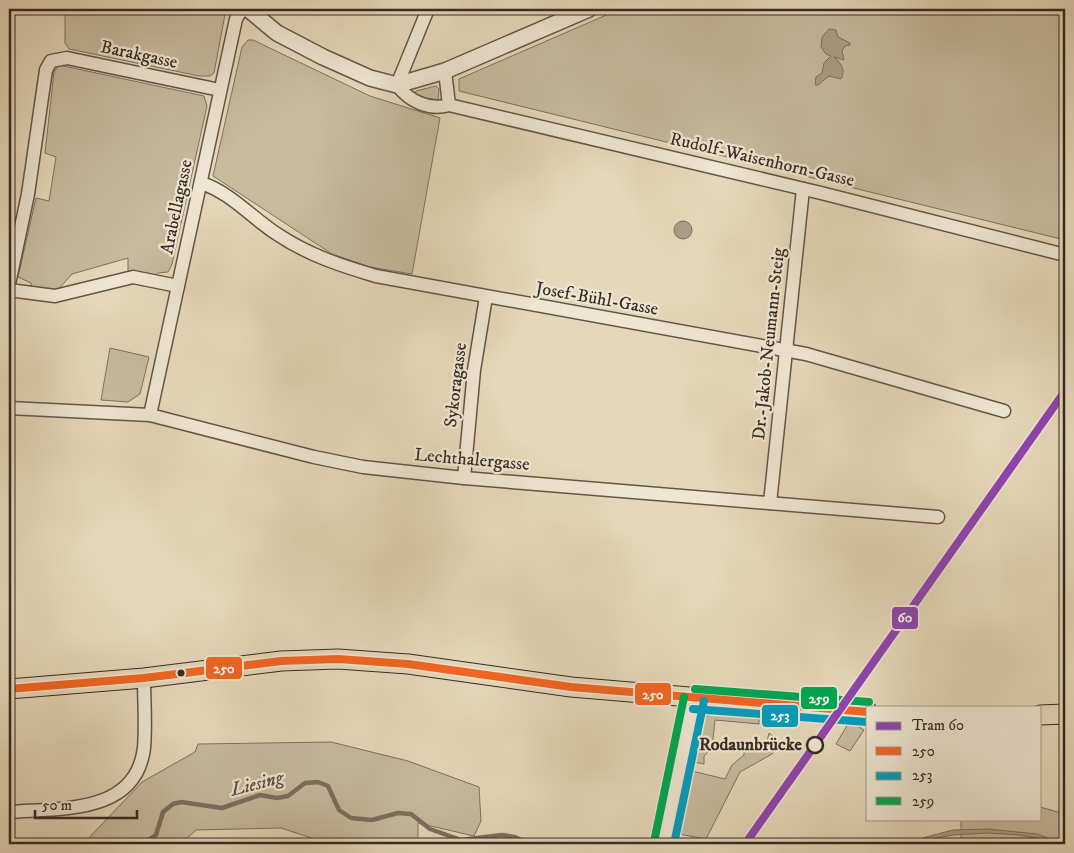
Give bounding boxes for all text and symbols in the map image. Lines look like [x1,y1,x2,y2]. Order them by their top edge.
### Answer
street label: Barakgasse [99,36,179,74]
street label: Rudolf-Waisenhorn-Gasse [668,128,856,192]
street label: Arabellagasse [156,158,198,256]
street label: Dr.-Jakob-Neumann-Steig [748,247,790,441]
street label: Josef-Bühl-Gasse [532,277,660,321]
street label: Sykoragasse [440,341,472,429]
street label: Lechthalergasse [413,444,531,476]
line badge: 60 [891,606,919,630]
text: 60 [898,609,913,627]
line badge: 250 [205,656,243,680]
text: 250 [213,660,235,678]
unlabelled marker [176,668,186,678]
line badge: 250 [634,682,672,706]
text: 250 [642,686,664,704]
line badge: 259 [800,686,838,710]
text: 259 [809,690,829,708]
line badge: 253 [761,704,799,728]
legend [866,706,1042,820]
text: 253 [771,707,789,725]
text: Tram 60 [912,716,964,735]
place label: Rodaunbrücke [699,734,803,756]
marker: Rodaunbrücke [806,736,824,754]
text: 250 [912,742,935,761]
water label: Liesing [227,766,287,802]
text: 253 [912,766,932,785]
scale bar [35,788,138,820]
text: 259 [912,792,934,811]
text: 50 m [42,796,72,815]

